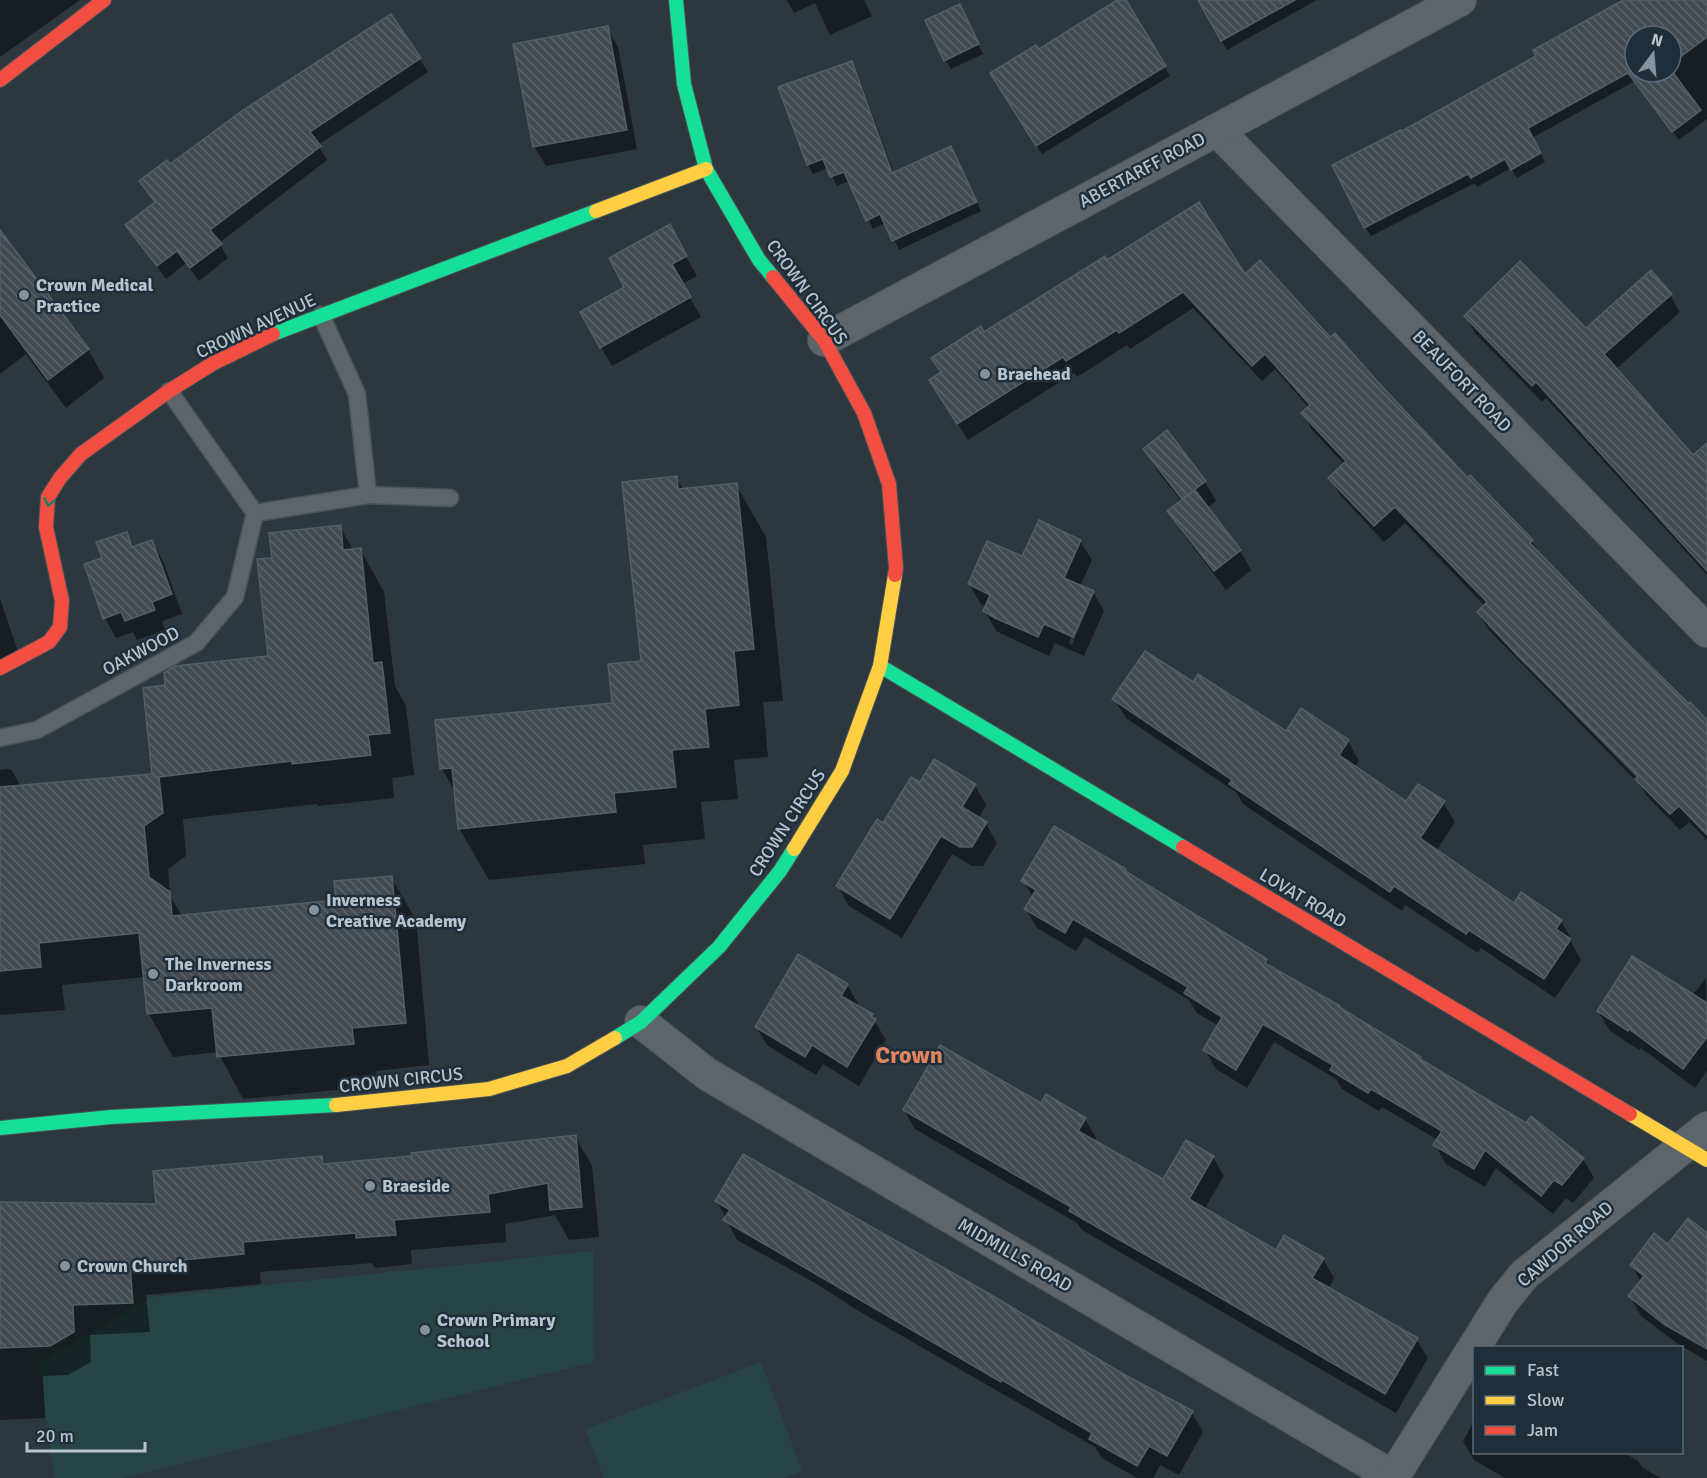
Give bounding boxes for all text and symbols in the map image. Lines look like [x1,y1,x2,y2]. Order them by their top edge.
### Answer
north arrow [1623,24,1683,84]
text: N [1649,29,1665,52]
street label: ABERTARFF ROAD [1075,127,1209,213]
street label: CROWN CIRCUS [762,235,852,349]
place label: Crown Medical Practice [36,274,153,317]
marker: Crown Medical Practice [17,288,31,302]
street label: CROWN AVENUE [193,289,319,363]
street label: BEAUFORT ROAD [1408,325,1516,437]
place label: Braehead [997,363,1071,385]
marker: Braehead [978,367,992,381]
one-way arrow [43,497,56,507]
street label: OAKWOOD [99,622,183,680]
street label: CROWN CIRCUS [744,765,830,881]
street label: LOVAT ROAD [1256,863,1350,933]
place label: Inverness Creative Academy [326,889,466,932]
marker: Inverness Creative Academy [307,903,321,917]
place label: The Inverness Darkroom [165,953,271,996]
marker: The Inverness Darkroom [146,967,160,981]
district label: Crown [875,1040,943,1070]
street label: CROWN CIRCUS [338,1063,464,1097]
place label: Braeside [382,1175,450,1197]
marker: Braeside [363,1179,377,1193]
street label: CAWDOR ROAD [1513,1196,1617,1292]
street label: MIDMILLS ROAD [954,1213,1076,1297]
place label: Crown Church [77,1255,188,1277]
marker: Crown Church [58,1259,72,1273]
place label: Crown Primary School [437,1309,556,1352]
marker: Crown Primary School [418,1323,432,1337]
legend [1473,1346,1683,1454]
text: Fast [1527,1359,1559,1381]
text: Slow [1527,1389,1564,1411]
scale bar [27,1415,146,1453]
text: Jam [1527,1419,1558,1441]
text: 20 m [36,1425,74,1447]

